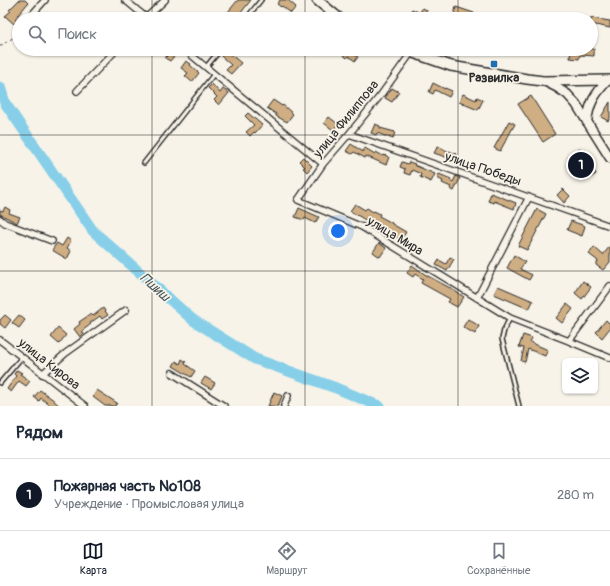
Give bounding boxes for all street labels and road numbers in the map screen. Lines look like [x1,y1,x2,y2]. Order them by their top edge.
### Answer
street label: улица Филиппова [309,77,382,162]
street label: улица Победы [442,148,523,190]
street label: улица Мира [363,213,426,259]
street label: улица Кирова [14,334,83,393]

